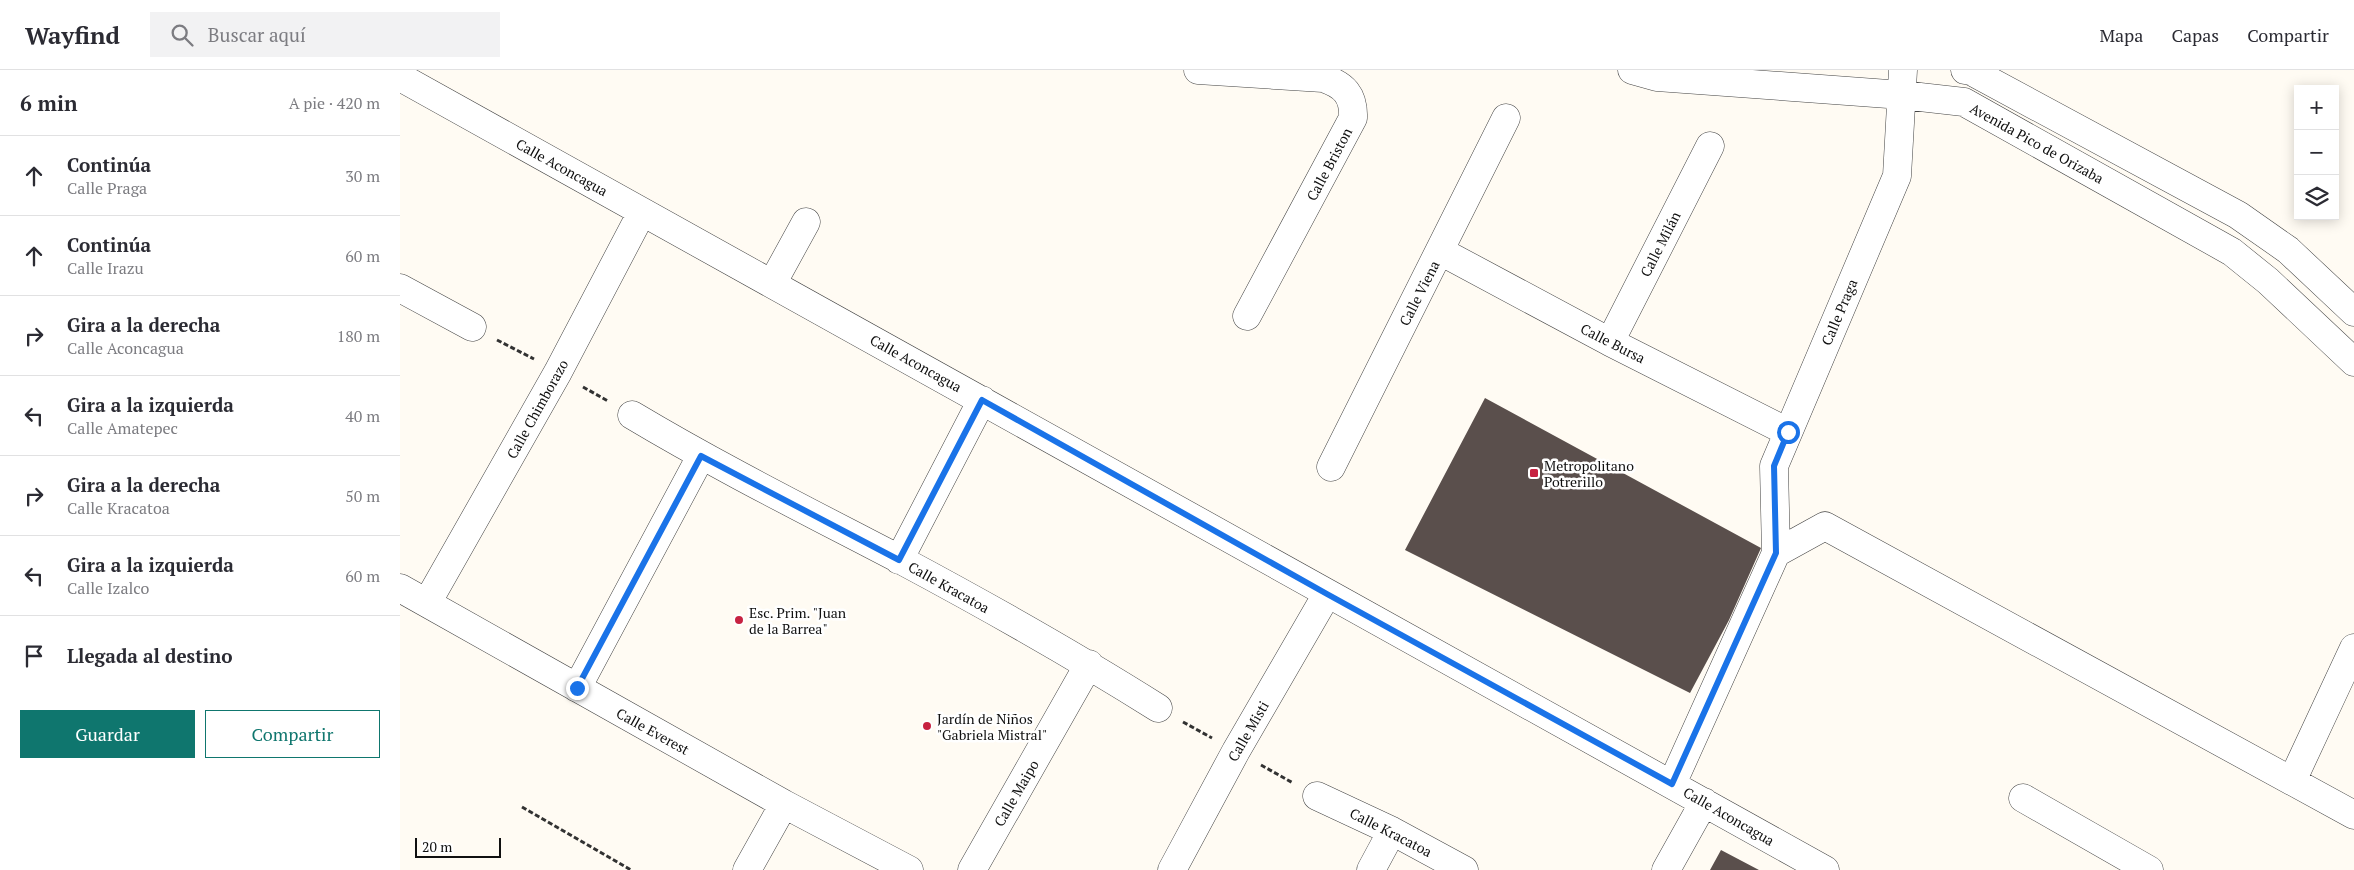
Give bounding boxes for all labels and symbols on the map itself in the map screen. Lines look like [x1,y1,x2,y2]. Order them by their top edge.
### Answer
street label: Avenida Pico de Orizaba [1967,98,2107,188]
street label: Calle Briston [1302,123,1357,204]
street label: Calle Aconcagua [513,134,611,200]
street label: Calle Milán [1635,207,1685,280]
street label: Calle Viena [1394,257,1444,329]
street label: Calle Praga [1817,276,1861,348]
street label: Calle Bursa [1577,319,1649,367]
street label: Calle Aconcagua [867,330,965,396]
street label: Calle Chimborazo [502,356,572,462]
route start [1777,421,1800,444]
place label: Metropolitano Potrerillo [1544,456,1634,491]
marker: Metropolitano Potrerillo [1528,467,1540,479]
street label: Calle Kracatoa [905,557,993,617]
place label: Esc. Prim. "Juan de la Barrea" [749,603,847,638]
marker: Esc. Prim. "Juan de la Barrea" [733,614,745,626]
route end [566,677,589,700]
street label: Calle Misti [1223,697,1273,765]
street label: Calle Everest [613,703,694,759]
place label: Jardín de Niños "Gabriela Mistral" [937,709,1047,744]
marker: Jardín de Niños "Gabriela Mistral" [921,720,933,732]
street label: Calle Maipo [989,756,1043,830]
street label: Calle Aconcagua [1680,782,1778,850]
street label: Calle Kracatoa [1347,803,1435,861]
scale bar [415,835,501,858]

